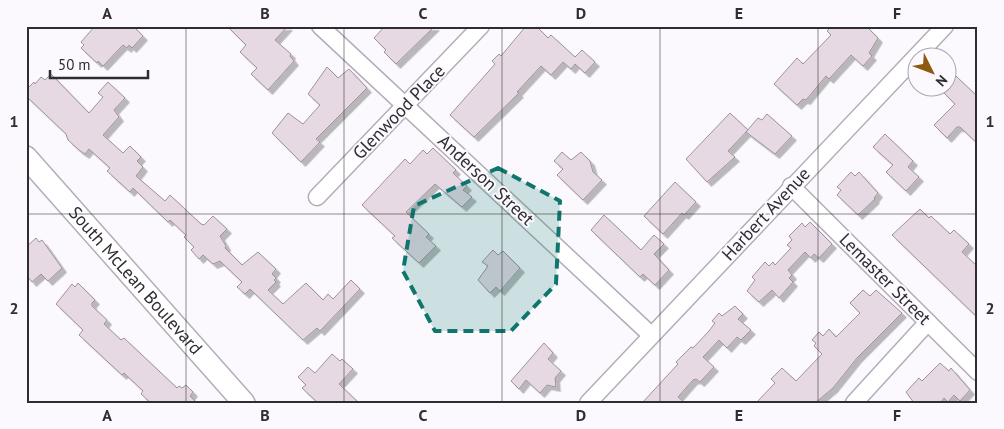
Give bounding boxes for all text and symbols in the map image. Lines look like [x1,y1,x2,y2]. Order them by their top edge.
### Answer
text: A [102,3,112,23]
text: B [260,3,270,23]
text: C [419,3,428,23]
text: D [576,3,586,23]
text: E [735,3,743,23]
text: F [893,3,901,23]
scale bar [50,48,148,80]
north arrow [906,48,956,98]
text: 50 m [58,55,91,74]
street label: Glenwood Place [348,59,450,164]
text: N [932,71,951,90]
text: 1 [9,111,19,131]
text: 1 [985,111,995,131]
street label: Anderson Street [433,129,539,230]
street label: Harbert Avenue [717,162,815,265]
street label: South McLean Boulevard [64,201,208,359]
street label: Lemaster Street [835,228,936,329]
text: 2 [9,298,19,318]
text: 2 [985,298,995,318]
text: A [102,405,112,425]
text: B [260,405,270,425]
text: C [419,405,428,425]
text: D [576,405,586,425]
text: E [735,405,743,425]
text: F [893,405,901,425]

